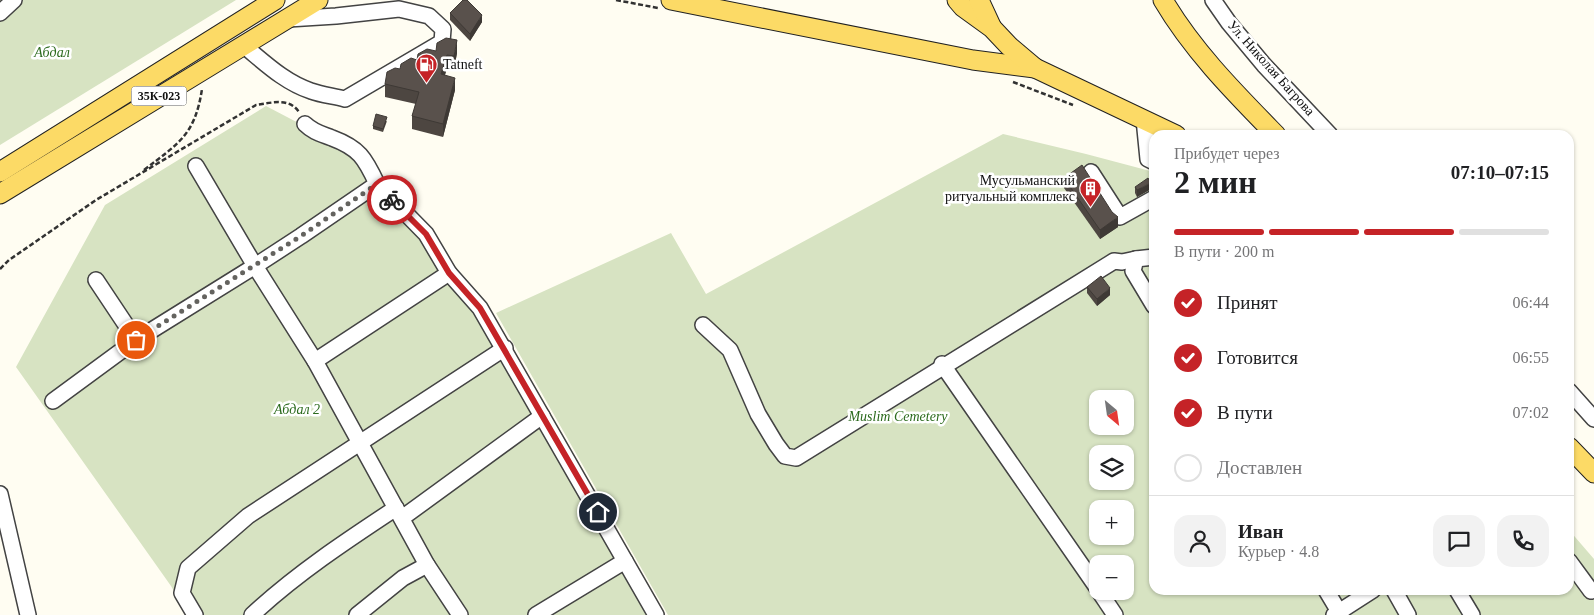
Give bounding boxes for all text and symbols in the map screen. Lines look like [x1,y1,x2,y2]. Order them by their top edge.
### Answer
street label: Ул. Николая Багрова [1224,17,1318,119]
park label: Абдал [33,45,70,60]
fuel station icon: Tatneft [415,52,439,83]
place label: Tatneft [443,57,483,72]
road number: 35К-023 [132,86,186,105]
text: Прибудет через [1174,145,1280,162]
text: 07:10–07:15 [1451,162,1549,183]
text: 2 мин [1174,164,1257,200]
place label: Мусульманский ритуальный комплекс [945,173,1076,204]
courier [367,175,417,225]
building icon: Мусульманский ритуальный комплекс [1079,176,1103,207]
icon: bike [378,186,406,214]
text: В пути · 200 m [1174,243,1275,260]
icon: check [1174,289,1202,317]
text: Принят [1217,292,1278,313]
text: 06:44 [1513,294,1549,311]
pin [115,319,157,361]
icon: bag [122,326,150,354]
icon: check [1174,344,1202,372]
text: Готовится [1217,347,1298,368]
text: 06:55 [1513,349,1549,366]
north arrow [1089,390,1134,435]
map controls [1089,390,1134,600]
icon: check [1174,399,1202,427]
park label: Абдал 2 [273,402,320,417]
text: В пути [1217,402,1273,423]
text: 07:02 [1513,404,1549,421]
park label: Muslim Cemetery [847,409,948,424]
button: layers [1089,445,1134,490]
text: Доставлен [1217,457,1302,478]
pin [577,491,619,533]
icon: home [584,498,612,526]
button: + [1089,500,1134,545]
button: person [1174,515,1226,567]
button: chat [1433,515,1485,567]
button: phone [1497,515,1549,567]
text: Иван [1238,521,1284,542]
text: Курьер · 4.8 [1238,543,1319,560]
button: − [1089,555,1134,600]

